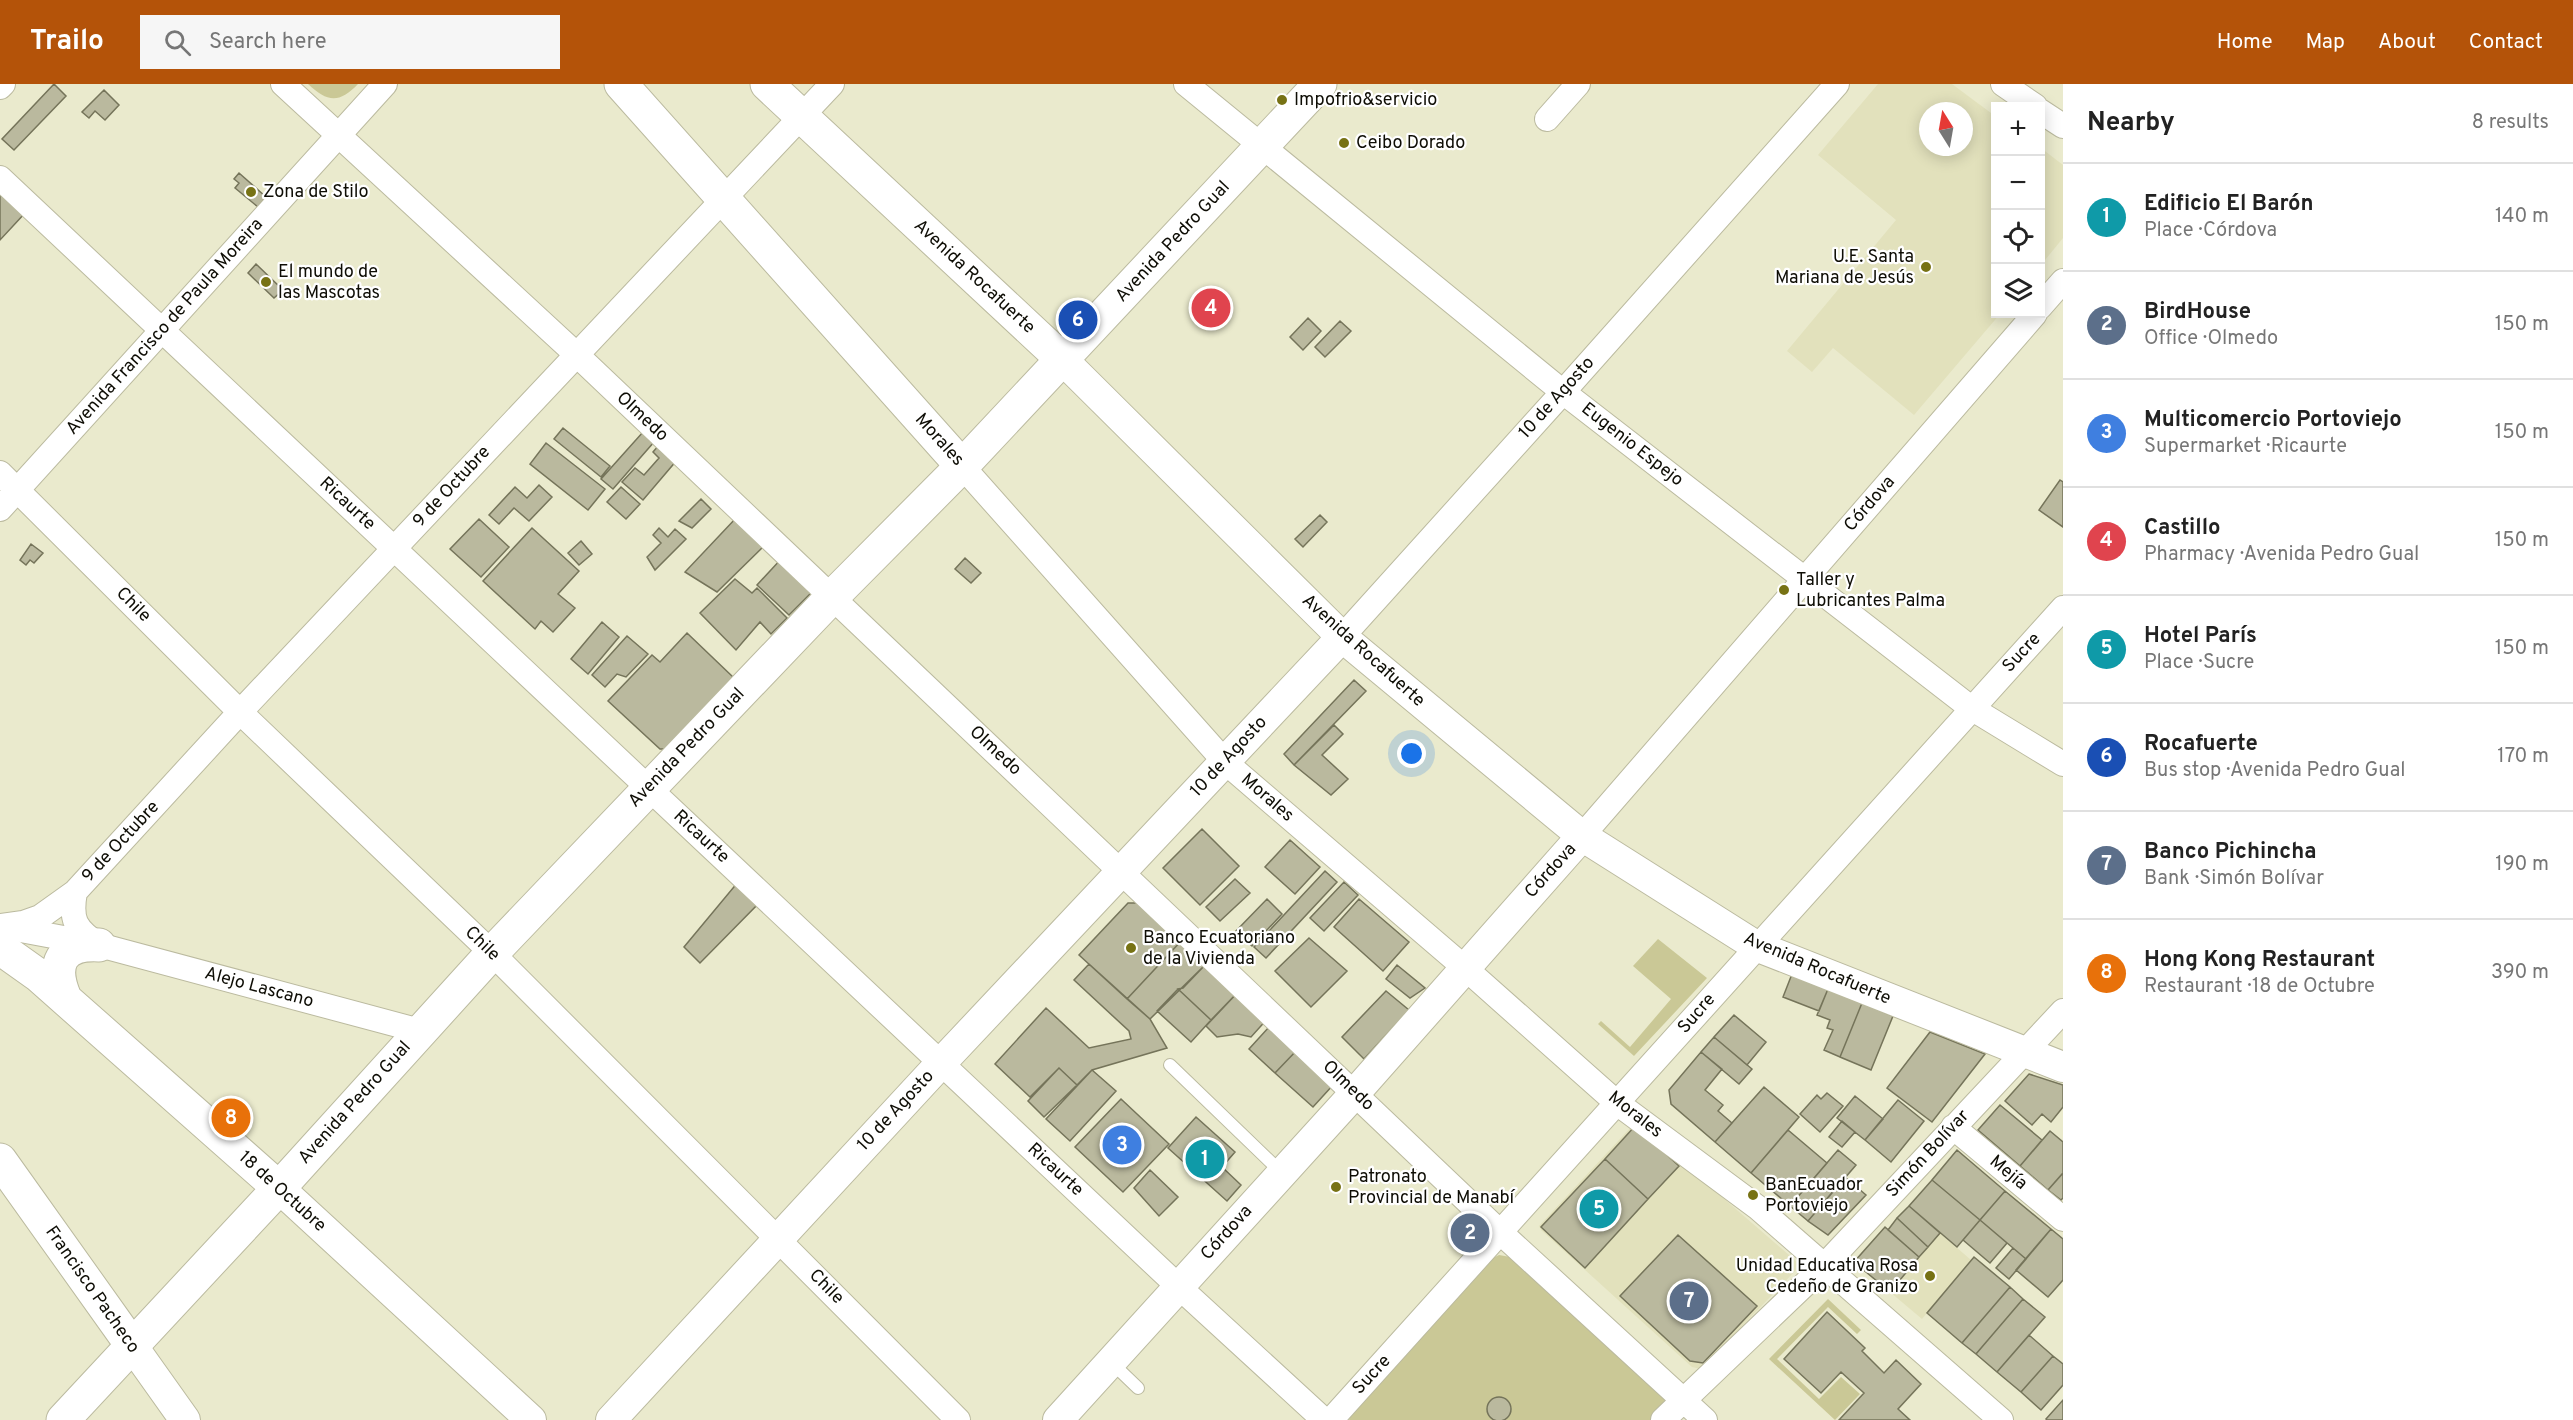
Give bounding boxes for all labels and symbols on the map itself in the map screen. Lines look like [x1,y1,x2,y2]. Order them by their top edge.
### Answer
place label: Impofrio&servicio [1294,89,1437,112]
marker: Impofrio&servicio [1275,93,1289,107]
north arrow [1919,102,1973,156]
place label: Ceibo Dorado [1356,132,1465,155]
marker: Ceibo Dorado [1337,136,1351,150]
street label: Avenida Pedro Gual [1111,176,1235,308]
place label: Zona de Stilo [263,181,369,204]
marker: Zona de Stilo [244,185,258,199]
street label: Avenida Francisco de Paula Moreira [61,214,269,440]
street label: Avenida Rocafuerte [908,215,1040,339]
place label: U.E. Santa Mariana de Jesús [1775,246,1914,290]
marker: U.E. Santa Mariana de Jesús [1919,260,1933,274]
place label: El mundo de las Mascotas [278,261,380,305]
marker: El mundo de las Mascotas [259,275,273,289]
pin: 4 [1192,286,1230,330]
pin: 6 [1058,298,1098,342]
street label: 10 de Agosto [1514,352,1600,444]
street label: Olmedo [611,387,673,447]
street label: Eugenio Espejo [1576,398,1688,492]
street label: Morales [909,409,969,471]
street label: 9 de Octubre [408,441,496,533]
street label: Córdova [1839,471,1901,537]
street label: Ricaurte [314,472,380,536]
place label: Taller y Lubricantes Palma [1796,569,1945,613]
street label: Chile [110,582,156,628]
marker: Taller y Lubricantes Palma [1777,583,1791,597]
street label: Avenida Rocafuerte [1297,590,1429,712]
street label: Sucre [1998,628,2046,678]
street label: Avenida Pedro Gual [624,683,750,813]
street label: 10 de Agosto [1186,712,1272,802]
street label: Olmedo [964,721,1026,781]
your location [1397,739,1426,768]
street label: Morales [1236,769,1298,827]
street label: 9 de Octubre [77,796,165,888]
street label: Ricaurte [668,805,734,869]
street label: Córdova [1520,839,1582,903]
street label: Chile [459,922,505,966]
place label: Banco Ecuatoriano de la Vivienda [1143,927,1295,971]
street label: Avenida Rocafuerte [1740,928,1894,1010]
marker: Banco Ecuatoriano de la Vivienda [1124,941,1138,955]
street label: Alejo Lascano [202,962,316,1014]
street label: Sucre [1673,989,1721,1039]
street label: Avenida Pedro Gual [294,1037,416,1169]
street label: Olmedo [1317,1056,1379,1116]
street label: 10 de Agosto [853,1066,939,1156]
street label: Morales [1603,1086,1667,1144]
pin: 8 [212,1096,250,1140]
street label: Simón Bolívar [1881,1105,1975,1203]
pin: 3 [1102,1122,1142,1168]
pin: 1 [1186,1136,1224,1182]
street label: Ricaurte [1022,1138,1088,1202]
street label: 18 de Octubre [233,1146,331,1238]
street label: Mejía [1984,1150,2032,1196]
place label: Patronato Provincial de Manabí [1348,1166,1515,1210]
place label: BanEcuador Portoviejo [1765,1174,1863,1218]
marker: Patronato Provincial de Manabí [1329,1180,1343,1194]
pin: 5 [1580,1186,1618,1232]
marker: BanEcuador Portoviejo [1746,1188,1760,1202]
street label: Córdova [1196,1201,1258,1265]
pin: 2 [1450,1210,1490,1256]
street label: Francisco Pacheco [40,1222,144,1358]
place label: Unidad Educativa Rosa Cedeño de Granizo [1736,1255,1918,1299]
street label: Chile [803,1264,849,1310]
marker: Unidad Educativa Rosa Cedeño de Granizo [1923,1269,1937,1283]
pin: 7 [1670,1278,1708,1324]
street label: Sucre [1348,1350,1396,1400]

